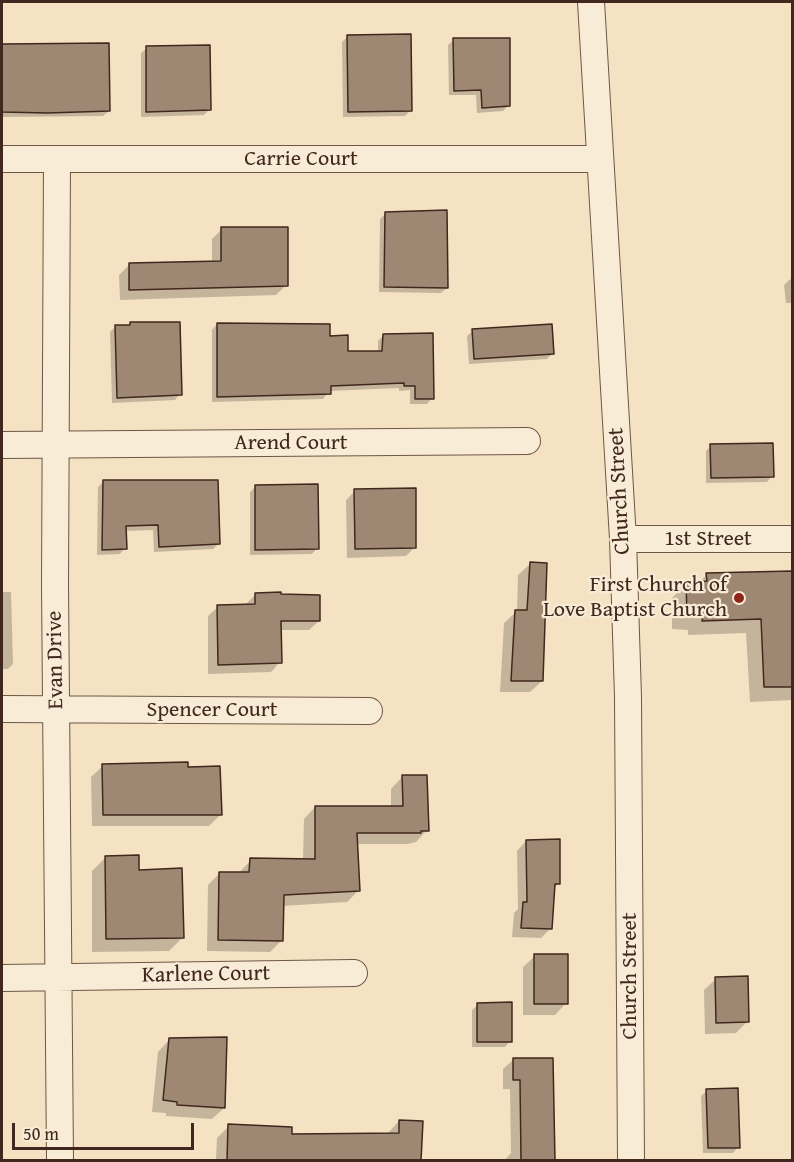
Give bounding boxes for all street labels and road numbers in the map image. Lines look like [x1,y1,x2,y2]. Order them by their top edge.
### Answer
street label: Carrie Court [244,146,358,172]
street label: Church Street [603,427,637,555]
street label: Arend Court [234,430,348,456]
street label: 1st Street [664,526,752,552]
street label: Evan Drive [42,610,70,710]
street label: Spencer Court [146,697,278,723]
street label: Church Street [617,912,643,1040]
street label: Karlene Court [142,961,270,989]

